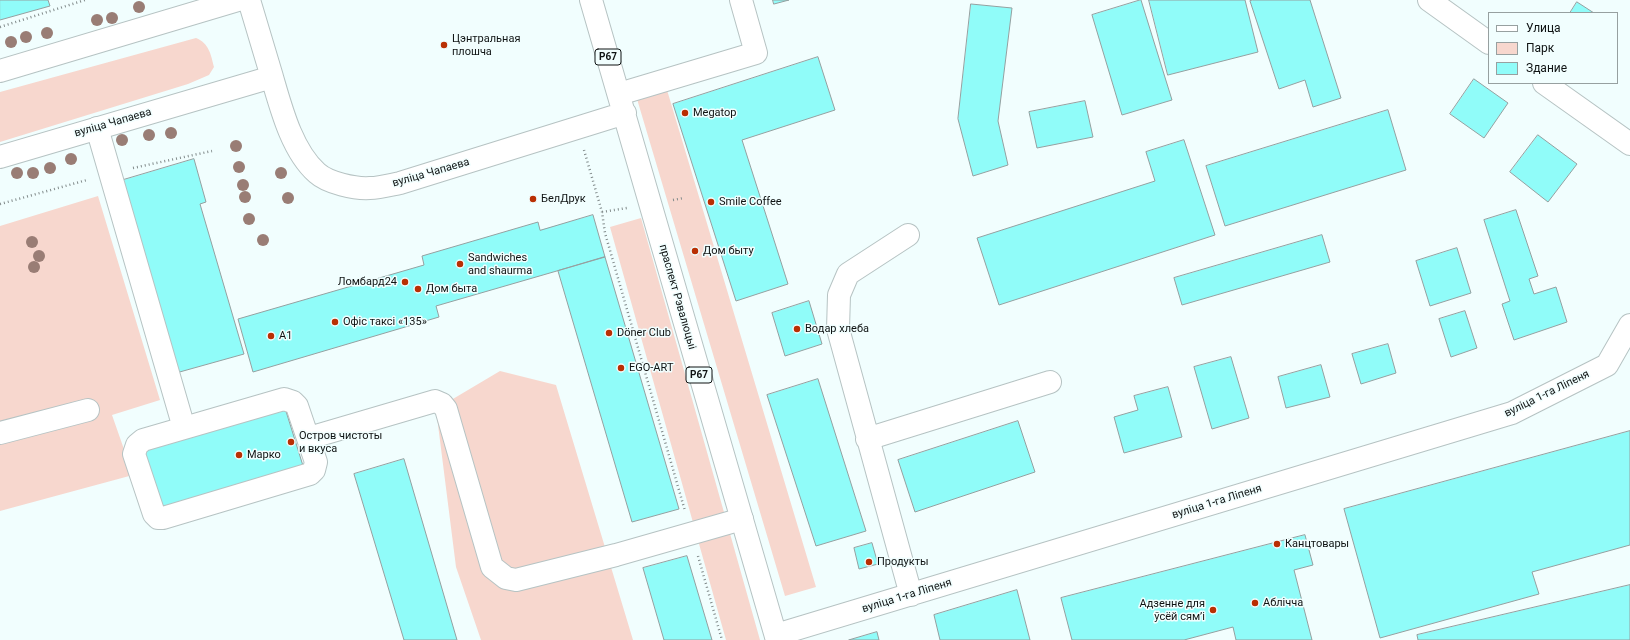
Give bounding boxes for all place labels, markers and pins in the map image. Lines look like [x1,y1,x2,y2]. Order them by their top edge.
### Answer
place label: Цэнтральная плошча [452,32,520,58]
marker: Цэнтральная плошча [439,40,449,50]
place label: Megatop [693,106,737,120]
marker: Megatop [680,108,690,118]
place label: БелДрук [541,192,586,206]
marker: БелДрук [528,194,538,204]
place label: Smile Coffee [719,195,782,209]
marker: Smile Coffee [706,197,716,207]
place label: Дом быту [703,244,754,258]
marker: Дом быту [690,246,700,256]
place label: Sandwiches and shaurma [468,251,532,277]
marker: Sandwiches and shaurma [455,259,465,269]
place label: Ломбард24 [338,275,397,289]
marker: Ломбард24 [400,277,410,287]
place label: Дом быта [426,282,477,296]
marker: Дом быта [413,284,423,294]
place label: Офіс таксі «135» [343,315,427,329]
marker: Офіс таксі «135» [330,317,340,327]
place label: Водар хлеба [805,322,869,336]
marker: Водар хлеба [792,324,802,334]
place label: Döner Club [617,326,671,340]
marker: Döner Club [604,328,614,338]
place label: A1 [279,329,292,343]
marker: A1 [266,331,276,341]
place label: EGO-ART [629,361,673,375]
marker: EGO-ART [616,363,626,373]
place label: Остров чистоты и вкуса [299,429,382,455]
marker: Остров чистоты и вкуса [286,437,296,447]
place label: Марко [247,448,281,462]
marker: Марко [234,450,244,460]
place label: Канцтовары [1285,537,1349,551]
marker: Канцтовары [1272,539,1282,549]
place label: Продукты [877,555,929,569]
marker: Продукты [864,557,874,567]
place label: Аблічча [1263,596,1303,610]
place label: Адзенне для ўсёй сямʼі [1139,597,1205,623]
marker: Аблічча [1250,598,1260,608]
marker: Адзенне для ўсёй сямʼі [1208,605,1218,615]

